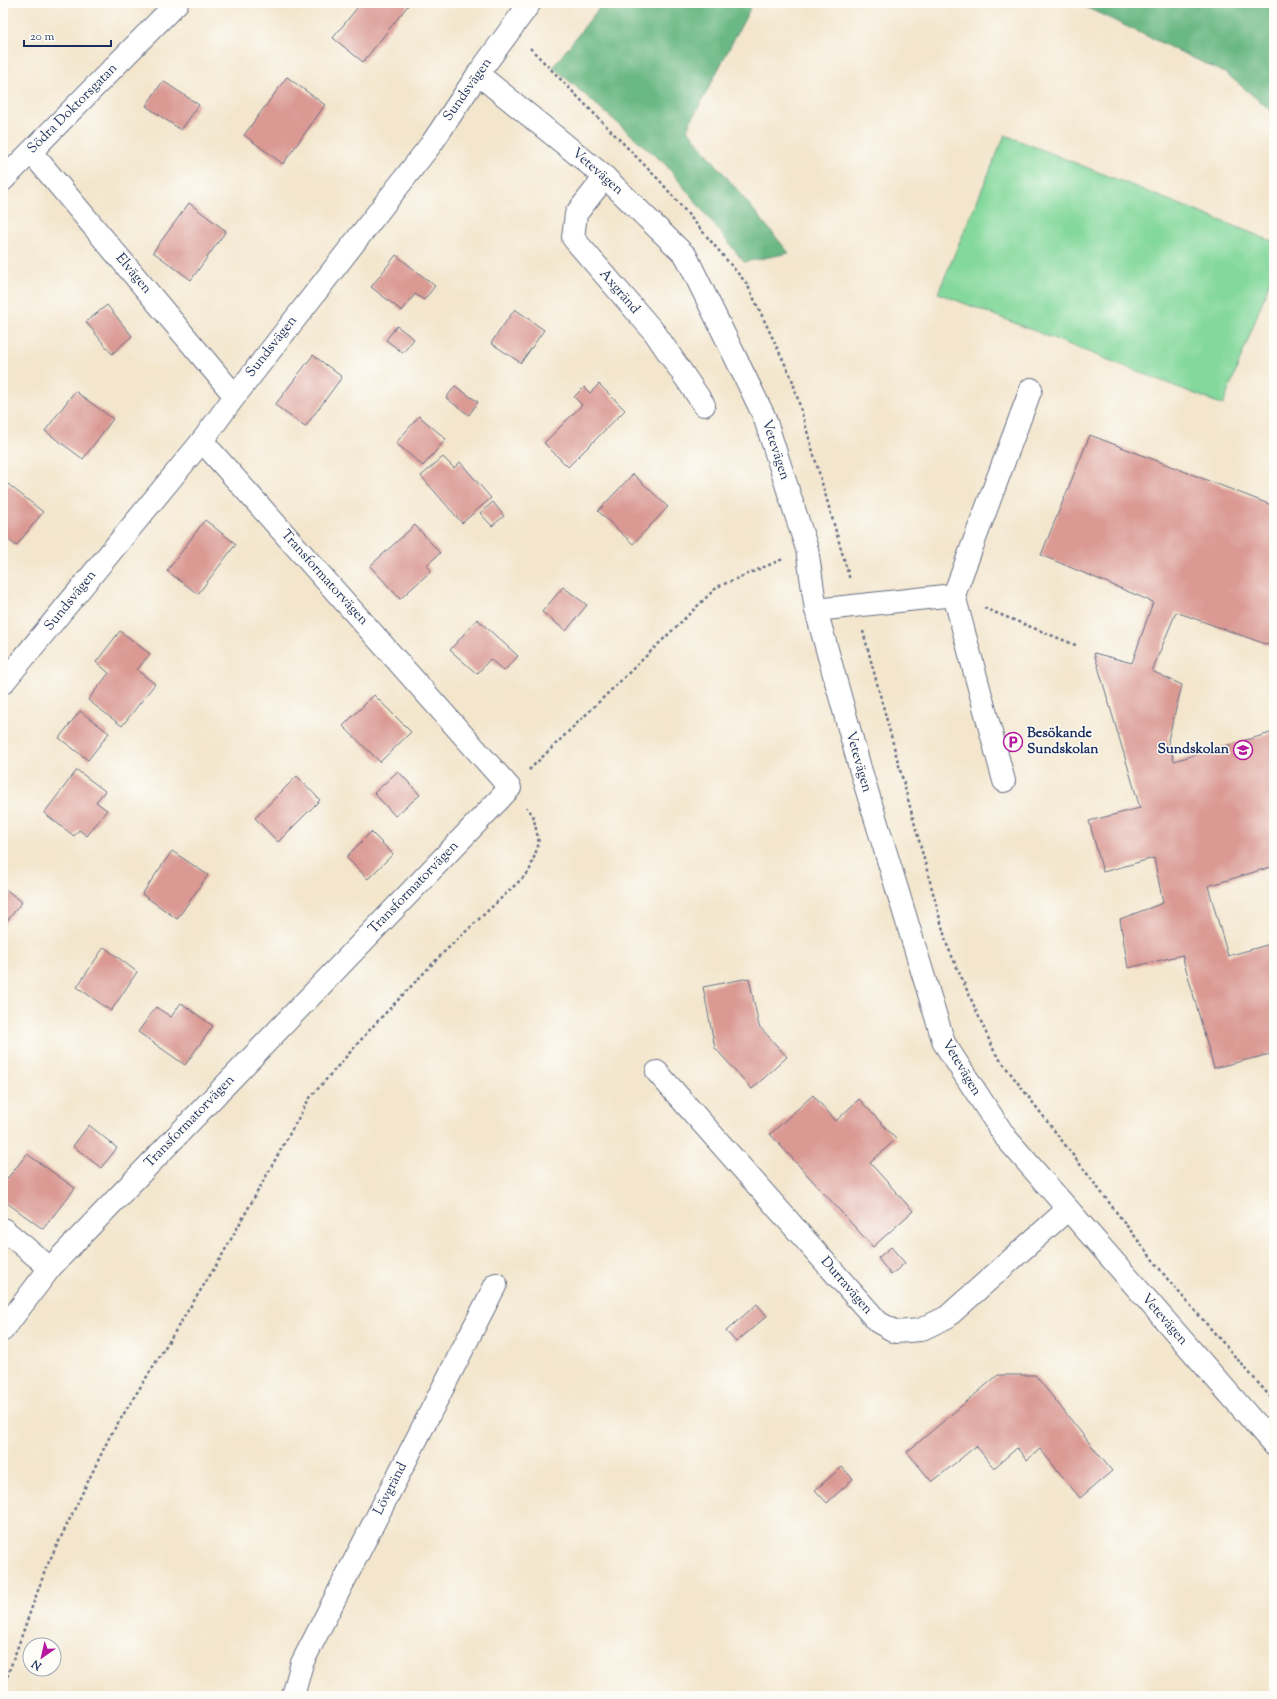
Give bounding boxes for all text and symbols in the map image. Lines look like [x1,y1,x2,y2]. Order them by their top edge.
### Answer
scale bar [24,22,111,48]
text: 20 m [30,28,55,46]
street label: Sundsvägen [439,54,497,126]
street label: Södra Doktorsgatan [23,59,123,159]
street label: Vetevägen [567,144,627,200]
street label: Elvägen [110,249,156,299]
street label: Axgränd [594,265,644,319]
street label: Sundsvägen [242,312,302,382]
street label: Vetevägen [756,417,794,483]
street label: Transformatorvägen [276,526,372,630]
street label: Sundsvägen [40,566,102,636]
place label: Besökande Sundskolan [1027,724,1099,760]
street label: Vetevägen [840,729,876,795]
parking icon: Besökande Sundskolan [1002,731,1024,753]
school or university icon: Sundskolan [1232,739,1254,761]
place label: Sundskolan [1157,740,1230,760]
street label: Transformatorvägen [364,837,464,939]
street label: Vetevägen [936,1036,986,1100]
street label: Transformatorvägen [140,1071,240,1173]
street label: Durravägen [815,1253,877,1319]
street label: Vetevägen [1136,1290,1192,1350]
street label: Lövgränd [369,1459,413,1519]
north arrow [22,1637,62,1677]
text: N [29,1655,46,1674]

